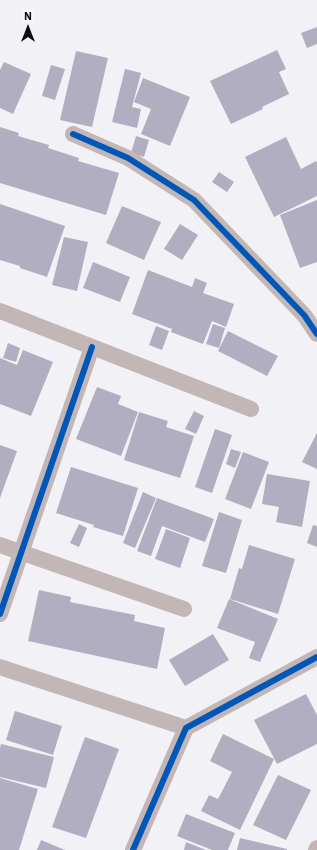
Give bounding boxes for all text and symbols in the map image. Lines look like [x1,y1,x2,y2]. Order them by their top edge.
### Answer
north arrow [8,8,48,48]
text: N [24,9,32,23]

